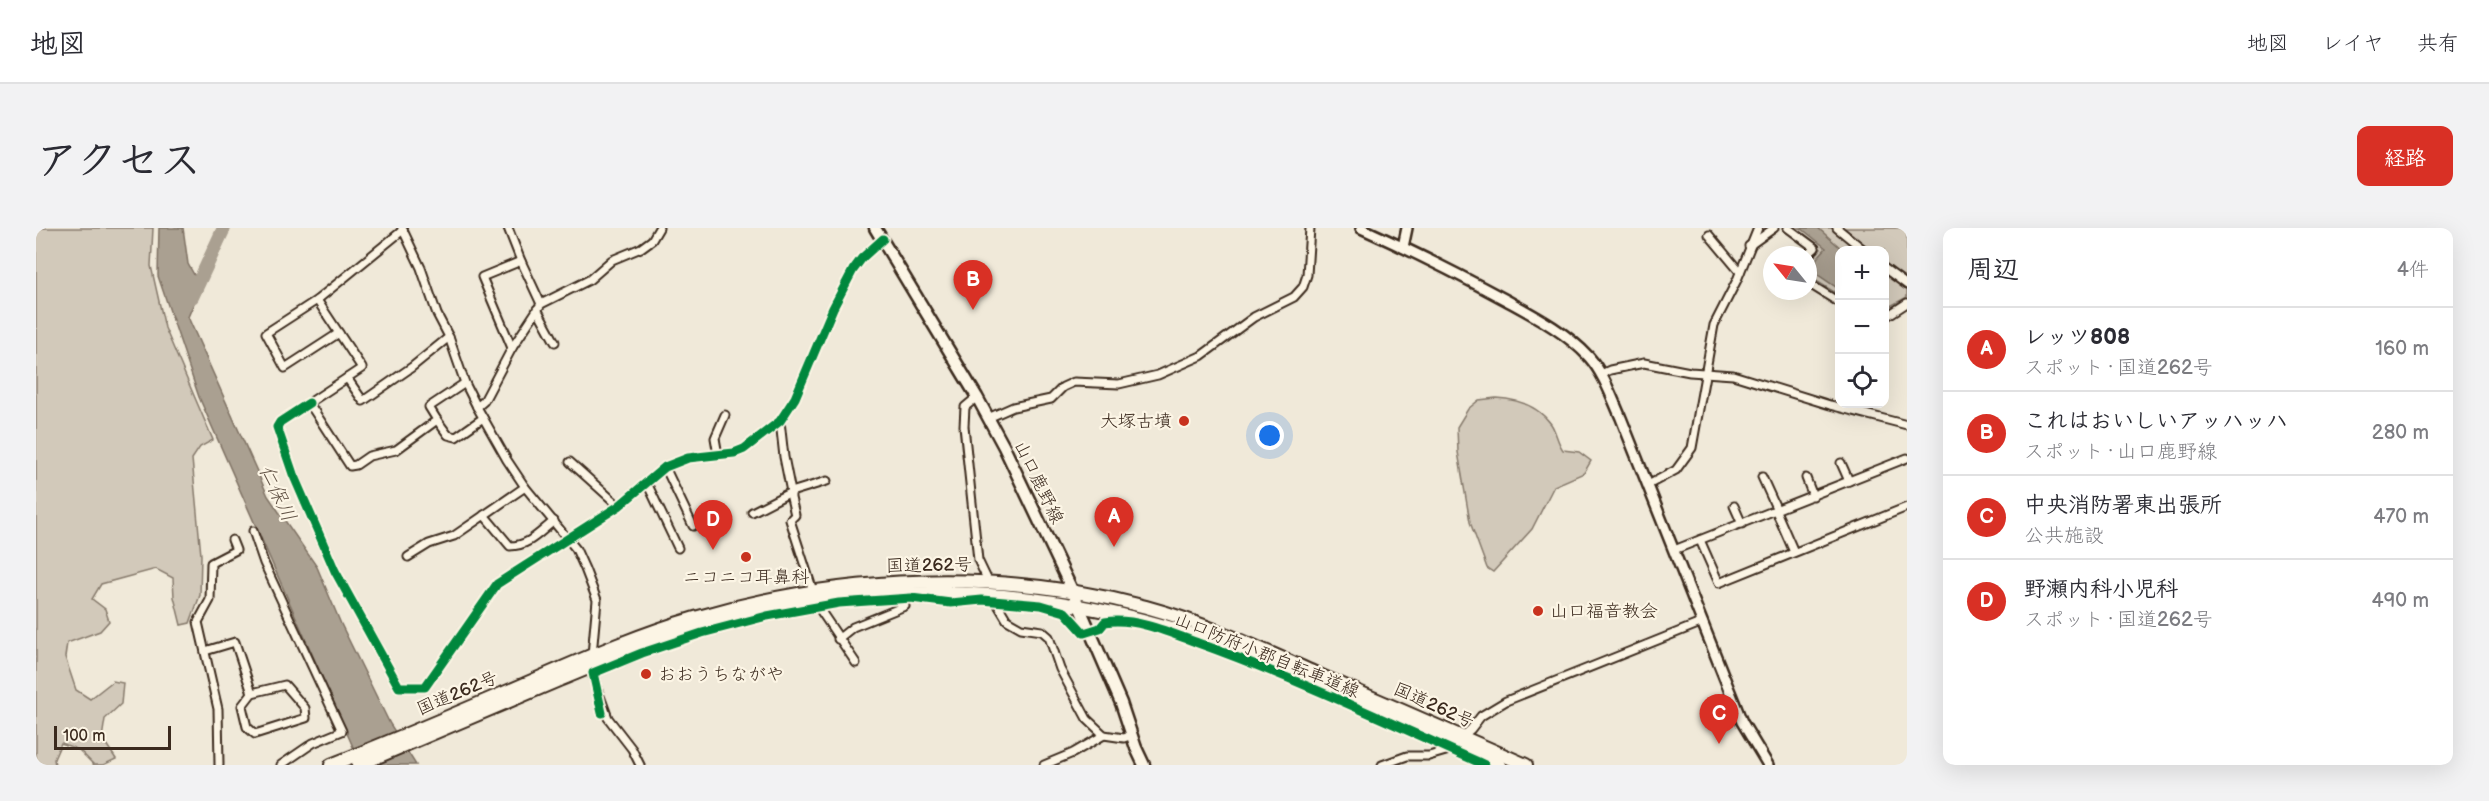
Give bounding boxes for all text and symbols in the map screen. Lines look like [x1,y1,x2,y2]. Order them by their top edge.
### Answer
text: 地図 [30,28,86,61]
text: 地図 [2247,31,2289,56]
text: レイヤ [2322,31,2384,56]
text: 共有 [2417,31,2459,56]
button: 経路 [2357,126,2453,186]
text: アクセス [36,136,201,187]
north arrow [1763,246,1817,300]
map controls [1835,246,1889,408]
button: + [1835,246,1889,300]
text: 周辺 [1967,255,2019,286]
text: 4件 [2397,258,2429,282]
pin: B [954,260,992,310]
button: − [1835,300,1889,354]
text: レッツ808 [2024,324,2130,351]
text: A [1980,337,1993,361]
text: 160 m [2375,337,2429,361]
button: locate [1835,354,1889,408]
text: スポット · 国道262号 [2024,356,2213,380]
text: これはおいしいアッハッハ [2024,408,2288,435]
place label: 大塚古墳 [1100,411,1172,432]
marker: 大塚古墳 [1177,414,1191,428]
your location [1255,421,1284,450]
text: B [1979,421,1994,445]
text: 280 m [2372,421,2429,445]
street label: 山口鹿野線 [1009,437,1068,527]
text: スポット · 山口鹿野線 [2024,440,2217,464]
water label: 仁保川 [254,461,301,526]
text: 中央消防署東出張所 [2024,492,2222,519]
pin: A [1094,498,1134,547]
pin: D [694,500,732,550]
text: C [1979,505,1994,529]
text: 470 m [2373,505,2429,529]
text: 公共施設 [2024,524,2104,548]
marker: ニコニコ耳鼻科 [739,550,753,564]
street label: 国道262号 [886,554,972,577]
place label: ニコニコ耳鼻科 [683,567,809,588]
text: 野瀬内科小児科 [2024,576,2178,603]
text: D [1980,589,1993,613]
text: 490 m [2372,589,2429,613]
place label: 山口福音教会 [1550,601,1658,622]
marker: 山口福音教会 [1531,604,1545,618]
text: スポット · 国道262号 [2024,608,2213,632]
street label: 山口防府小郡自転車道線 [1171,609,1363,702]
place label: おおうちながや [658,664,784,685]
street label: 国道262号 [413,667,501,720]
marker: おおうちながや [639,667,653,681]
street label: 国道262号 [1390,678,1477,733]
pin: C [1700,694,1738,744]
scale bar [54,723,171,750]
text: 100 m [63,727,106,746]

